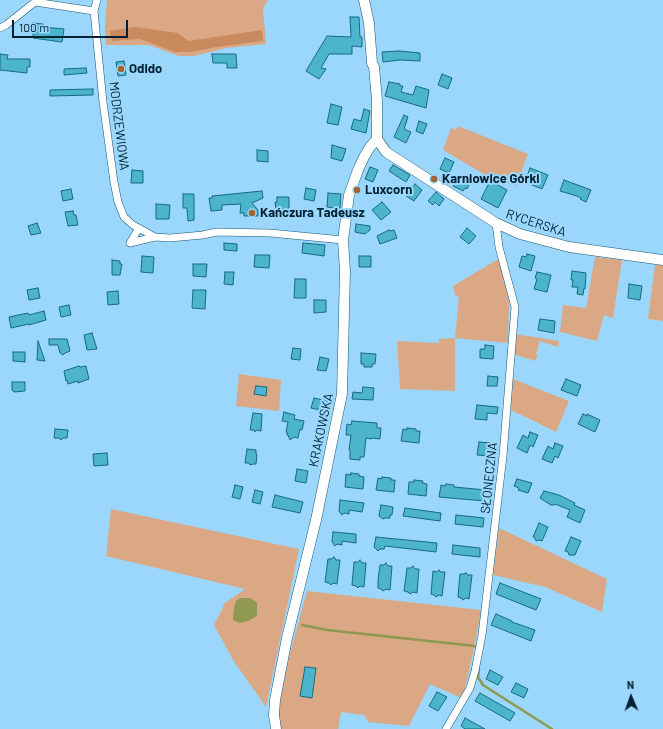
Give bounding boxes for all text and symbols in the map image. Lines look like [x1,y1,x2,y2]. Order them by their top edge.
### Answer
scale bar [14,12,130,38]
text: 100 m [19,20,49,34]
place label: Odido [129,61,162,77]
marker: Odido [116,64,126,74]
street label: MODRZEWIOWA [106,81,132,171]
place label: Karniowice Górki [442,171,540,187]
marker: Karniowice Górki [429,174,439,184]
place label: Luxcorn [365,182,412,198]
marker: Luxcorn [352,185,362,195]
place label: Kańczura Tadeusz [260,205,365,221]
street label: RYCERSKA [504,206,568,240]
marker: Kańczura Tadeusz [247,208,257,218]
street label: KRAKOWSKA [306,392,336,468]
street label: SŁONECZNA [478,442,500,514]
north arrow [611,677,651,717]
text: N [627,678,634,691]

